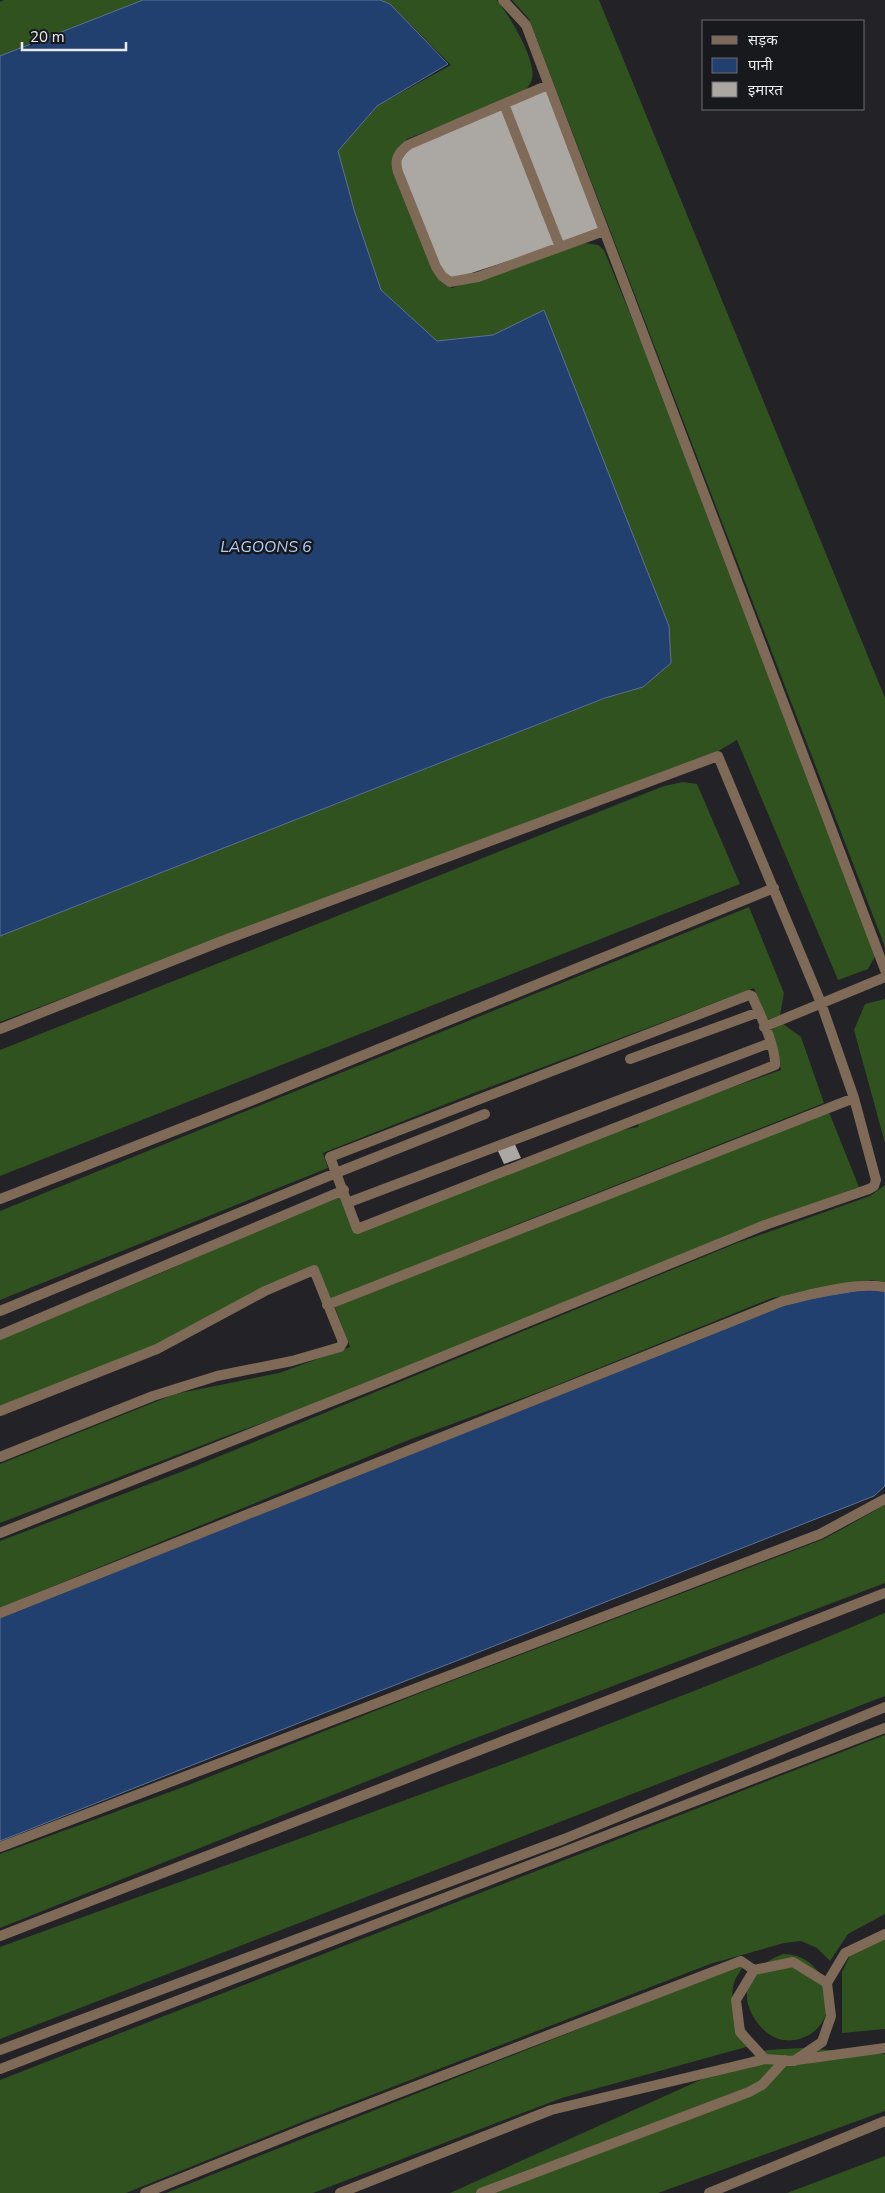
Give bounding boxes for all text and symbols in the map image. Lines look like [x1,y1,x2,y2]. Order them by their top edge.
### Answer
scale bar [22,20,126,52]
legend [702,20,865,110]
text: 20 m [30,27,65,47]
text: सड़क [748,30,778,50]
text: पानी [748,55,774,75]
text: इमारत [748,80,783,100]
water label: LAGOONS 6 [220,536,312,558]

